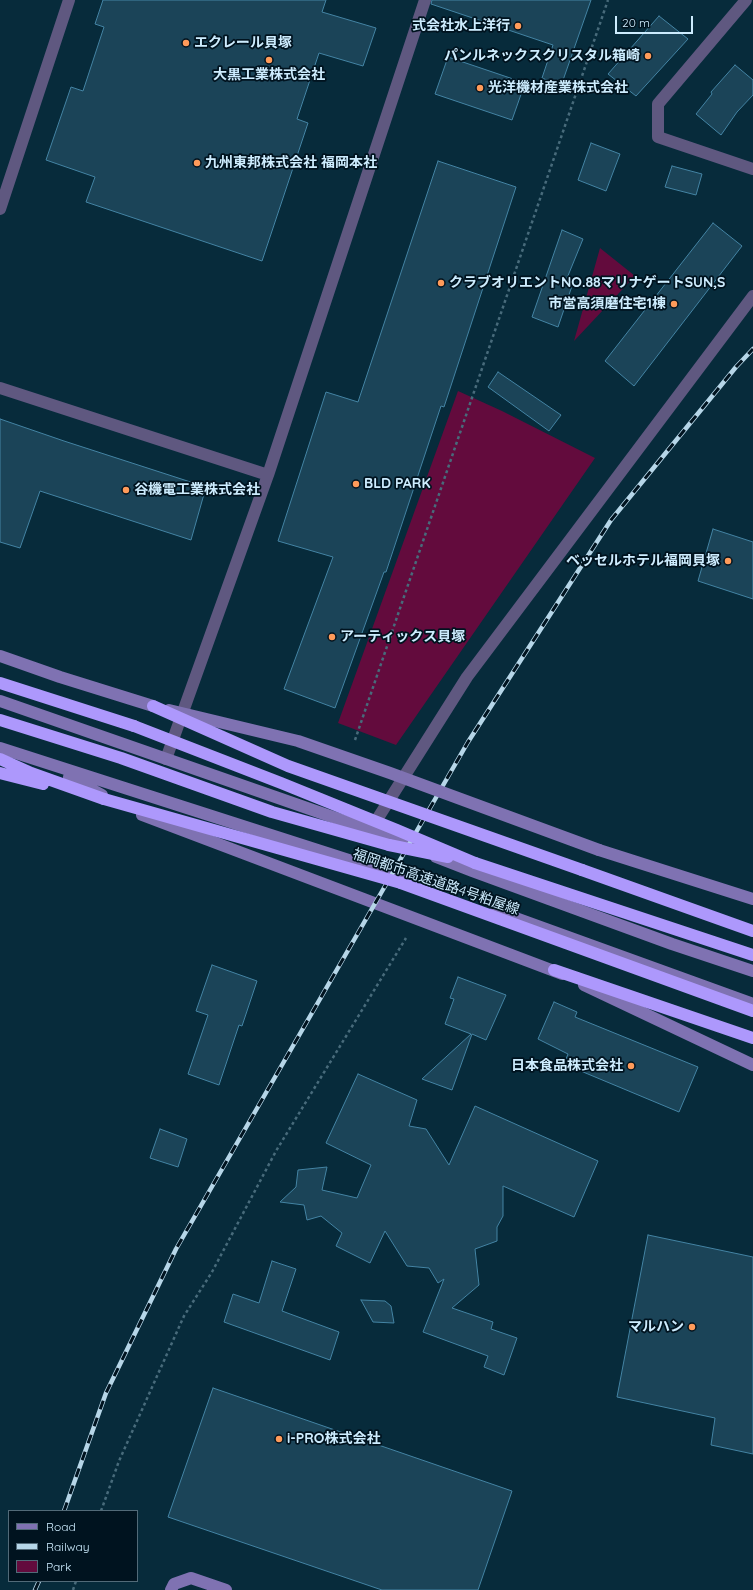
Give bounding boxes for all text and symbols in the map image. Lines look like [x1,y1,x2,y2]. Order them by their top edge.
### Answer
scale bar [617,8,695,34]
text: 20 m [622,15,650,30]
place label: 式会社水上洋行 [412,18,510,34]
marker: 式会社水上洋行 [513,21,523,31]
place label: エクレール貝塚 [194,35,292,51]
marker: エクレール貝塚 [181,38,191,48]
place label: パンルネックスクリスタル箱崎 [444,48,640,64]
marker: パンルネックスクリスタル箱崎 [643,51,653,61]
marker: 大黒工業株式会社 [264,55,274,65]
place label: 大黒工業株式会社 [213,67,325,83]
place label: 光洋機材産業株式会社 [488,80,628,96]
marker: 光洋機材産業株式会社 [475,83,485,93]
place label: 九州東邦株式会社 福岡本社 [205,155,377,171]
marker: 九州東邦株式会社 福岡本社 [192,158,202,168]
place label: クラブオリエントNO.88マリナゲートSUN,S [449,275,725,291]
marker: クラブオリエントNO.88マリナゲートSUN,S [436,278,446,288]
place label: 市営高須磨住宅1棟 [549,296,666,312]
marker: 市営高須磨住宅1棟 [669,299,679,309]
place label: BLD PARK [364,476,431,492]
marker: BLD PARK [351,479,361,489]
place label: 谷機電工業株式会社 [134,482,260,498]
marker: 谷機電工業株式会社 [121,485,131,495]
place label: ベッセルホテル福岡貝塚 [566,553,720,569]
marker: ベッセルホテル福岡貝塚 [723,556,733,566]
place label: アーティックス貝塚 [340,629,465,645]
marker: アーティックス貝塚 [327,632,337,642]
street label: 福岡都市高速道路4号粕屋線 [350,846,522,918]
place label: 日本食品株式会社 [511,1058,623,1074]
marker: 日本食品株式会社 [626,1061,636,1071]
place label: マルハン [628,1319,684,1335]
marker: マルハン [687,1322,697,1332]
place label: i-PRO株式会社 [287,1431,380,1447]
marker: i-PRO株式会社 [274,1434,284,1444]
legend [8,1510,138,1582]
text: Road [46,1519,76,1534]
text: Railway [46,1539,90,1554]
text: Park [46,1559,71,1574]

